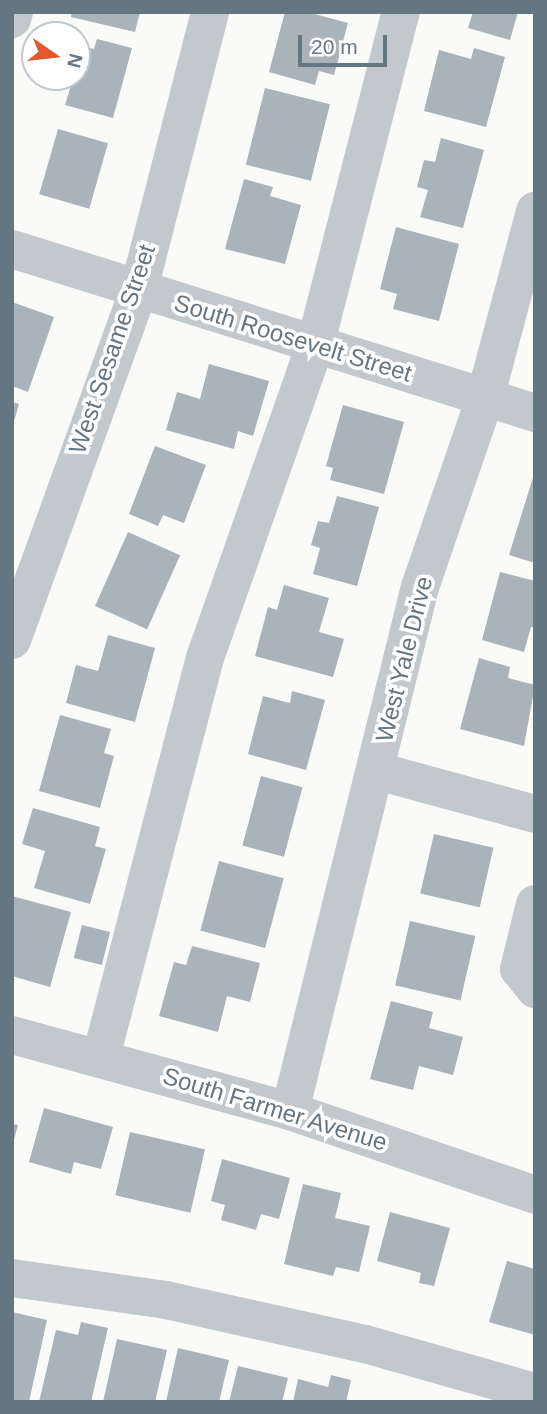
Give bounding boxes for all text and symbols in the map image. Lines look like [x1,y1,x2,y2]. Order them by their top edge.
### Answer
north arrow [21,21,91,91]
scale bar [302,21,391,65]
text: 20 m [311,35,358,58]
text: N [63,52,87,70]
street label: West Sesame Street [63,240,161,458]
street label: South Roosevelt Street [171,288,415,388]
street label: West Yale Drive [369,573,439,745]
street label: South Farmer Avenue [159,1061,391,1157]

